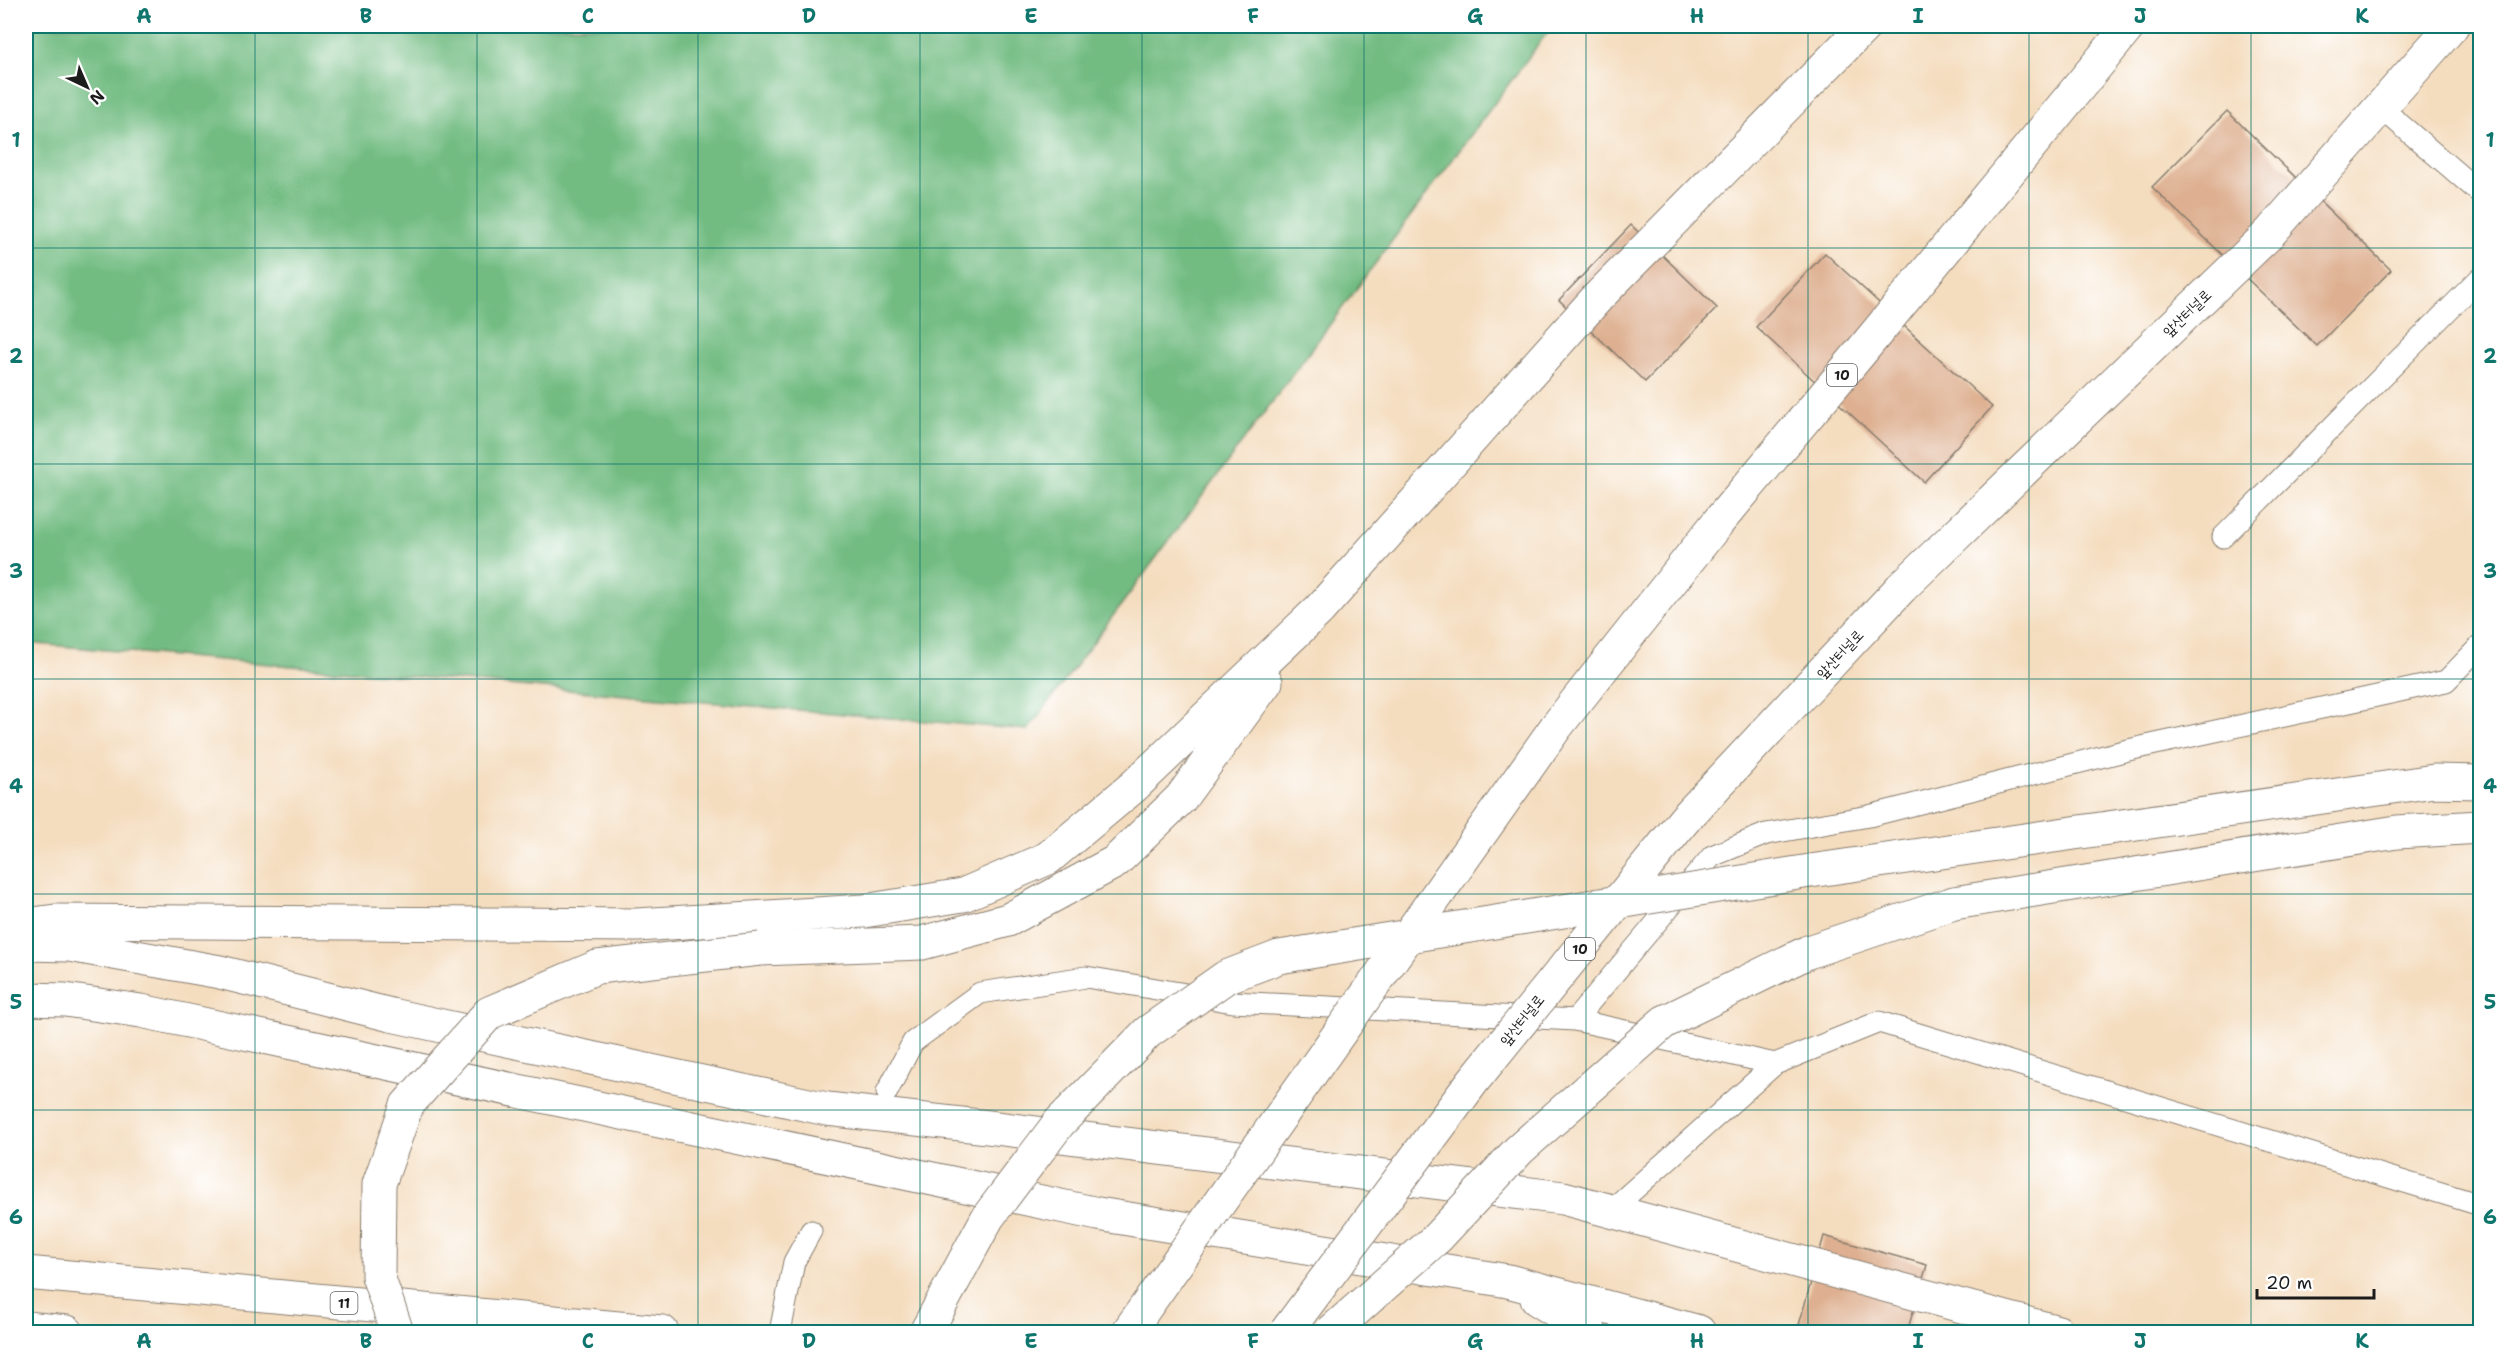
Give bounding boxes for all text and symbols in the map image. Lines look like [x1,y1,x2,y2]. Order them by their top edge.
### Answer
text: A [136,3,152,29]
text: B [360,3,372,29]
text: C [582,3,594,29]
text: D [802,3,816,29]
text: E [1024,3,1038,29]
text: F [1247,3,1259,29]
text: G [1467,3,1483,29]
text: H [1690,3,1704,29]
text: I [1912,3,1924,29]
text: J [2134,3,2147,29]
text: K [2355,3,2369,29]
north arrow [57,57,117,117]
text: N [85,85,109,109]
text: 1 [11,127,21,153]
text: 1 [2485,127,2495,153]
street label: 앞산터널로 [2158,285,2216,341]
text: 2 [9,343,23,369]
text: 2 [2483,343,2497,369]
road number: 10 [1827,364,1857,386]
text: 3 [9,558,23,584]
text: 3 [2483,558,2497,584]
street label: 앞산터널로 [1812,625,1868,683]
text: 4 [9,773,23,799]
text: 4 [2483,773,2497,799]
road number: 10 [1565,938,1595,960]
text: 5 [10,989,22,1015]
text: 5 [2484,989,2496,1015]
street label: 앞산터널로 [1495,990,1549,1050]
text: 6 [9,1204,23,1230]
text: 6 [2483,1204,2497,1230]
scale bar [2257,1262,2374,1300]
text: 20 m [2266,1271,2312,1295]
road number: 11 [330,1292,358,1314]
text: A [136,1328,152,1354]
text: B [360,1328,372,1354]
text: C [582,1328,594,1354]
text: D [802,1328,816,1354]
text: E [1024,1328,1038,1354]
text: F [1247,1328,1259,1354]
text: G [1467,1328,1483,1354]
text: H [1690,1328,1704,1354]
text: I [1912,1328,1924,1354]
text: J [2134,1328,2147,1354]
text: K [2355,1328,2369,1354]

